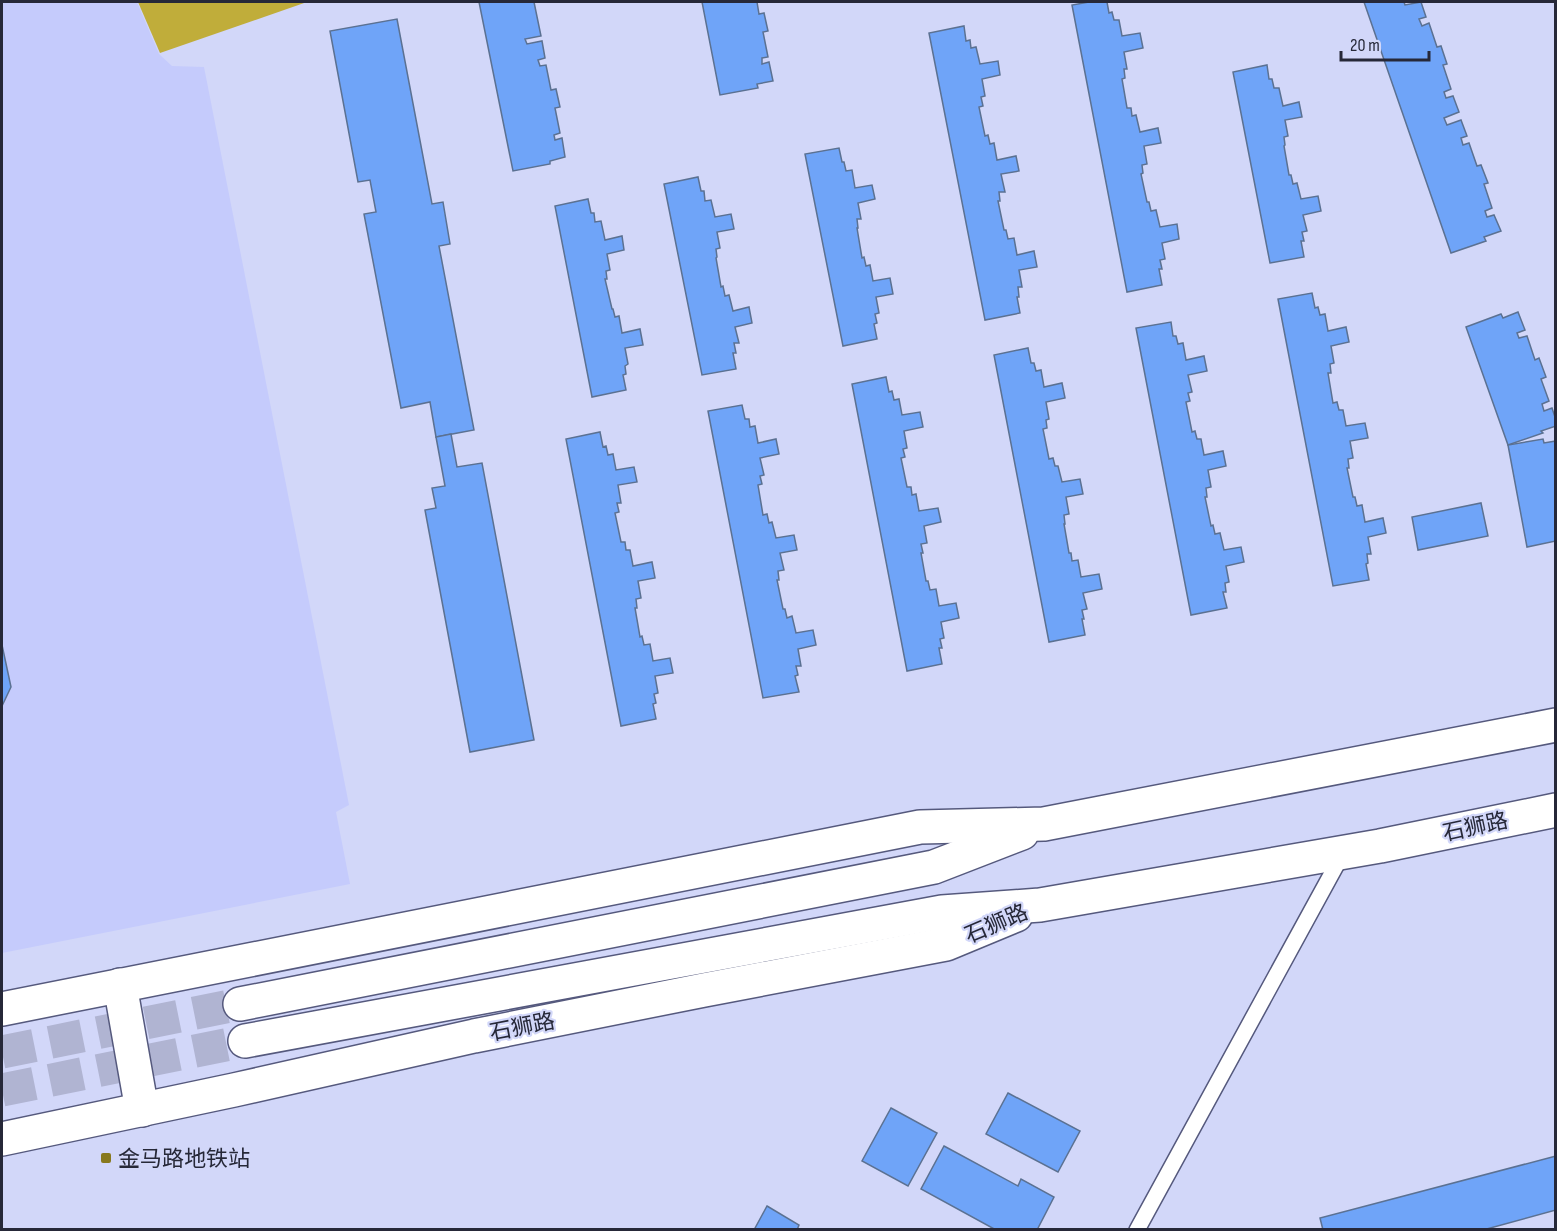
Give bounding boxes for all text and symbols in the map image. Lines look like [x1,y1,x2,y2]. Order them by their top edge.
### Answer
scale bar [1341,24,1430,62]
text: 20 m [1350,35,1380,56]
street label: 石狮路 [1440,807,1510,848]
street label: 石狮路 [961,899,1032,950]
street label: 石狮路 [487,1008,557,1047]
place label: 金马路地铁站 [118,1146,250,1173]
marker: 金马路地铁站 [99,1151,113,1165]

